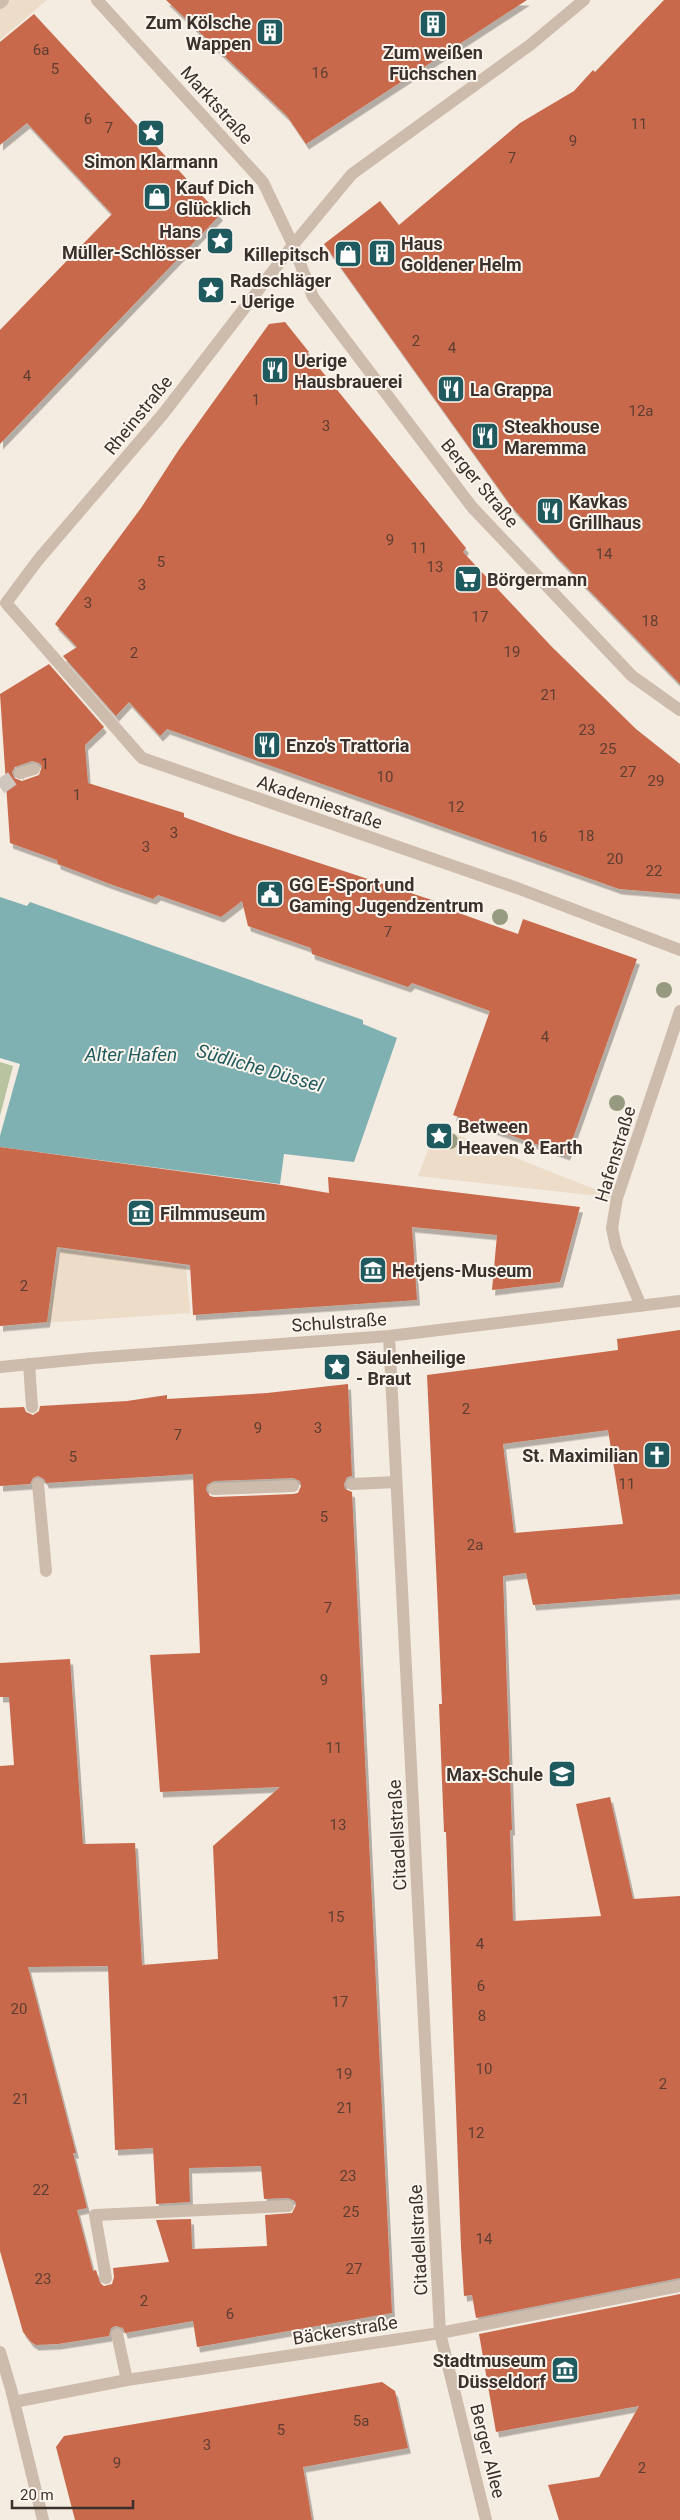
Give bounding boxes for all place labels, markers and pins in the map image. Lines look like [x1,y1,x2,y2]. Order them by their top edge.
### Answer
building icon: Zum weißen Füchschen [418,9,448,39]
place label: Zum Kölsche Wappen [146,12,251,54]
building icon: Zum Kölsche Wappen [255,17,285,47]
place label: Zum weißen Füchschen [383,42,483,84]
place icon: Simon Klarmann [136,118,166,148]
place label: Simon Klarmann [84,151,218,172]
place label: Kauf Dich Glücklich [176,177,254,219]
shop icon: Kauf Dich Glücklich [142,182,172,212]
place label: Hans Müller-Schlösser [62,221,201,263]
place icon: Hans Müller-Schlösser [205,226,235,256]
place label: Haus Goldener Helm [401,233,522,275]
building icon: Haus Goldener Helm [367,238,397,268]
shop icon: Killepitsch [333,239,363,269]
place label: Killepitsch [244,244,329,265]
place label: Radschläger - Uerige [230,270,331,312]
place icon: Radschläger - Uerige [196,275,226,305]
place label: Uerige Hausbrauerei [294,350,402,392]
restaurant icon: Uerige Hausbrauerei [260,355,290,385]
restaurant icon: La Grappa [436,374,466,404]
place label: La Grappa [470,379,552,400]
place label: Steakhouse Maremma [504,416,600,458]
restaurant icon: Steakhouse Maremma [470,421,500,451]
place label: Kavkas Grillhaus [569,491,641,533]
restaurant icon: Kavkas Grillhaus [535,496,565,526]
supermarket icon: Börgermann [453,564,483,594]
place label: Börgermann [487,569,587,590]
restaurant icon: Enzo's Trattoria [252,730,282,760]
place label: Enzo's Trattoria [286,735,410,756]
place label: GG E-Sport und Gaming Jugendzentrum [289,874,484,916]
public building icon: GG E-Sport und Gaming Jugendzentrum [255,879,285,909]
place label: Between Heaven & Earth [458,1116,583,1158]
place icon: Between Heaven & Earth [424,1121,454,1151]
museum icon: Filmmuseum [126,1198,156,1228]
place label: Filmmuseum [160,1203,265,1224]
museum icon: Hetjens-Museum [358,1255,388,1285]
place label: Hetjens-Museum [392,1260,532,1281]
place label: Säulenheilige - Braut [356,1347,466,1389]
place icon: Säulenheilige - Braut [322,1352,352,1382]
church icon: St. Maximilian [642,1440,672,1470]
place label: St. Maximilian [522,1445,638,1466]
school or university icon: Max-Schule [547,1759,577,1789]
place label: Max-Schule [446,1764,543,1785]
place label: Stadtmuseum Düsseldorf [433,2350,547,2392]
museum icon: Stadtmuseum Düsseldorf [550,2355,580,2385]

